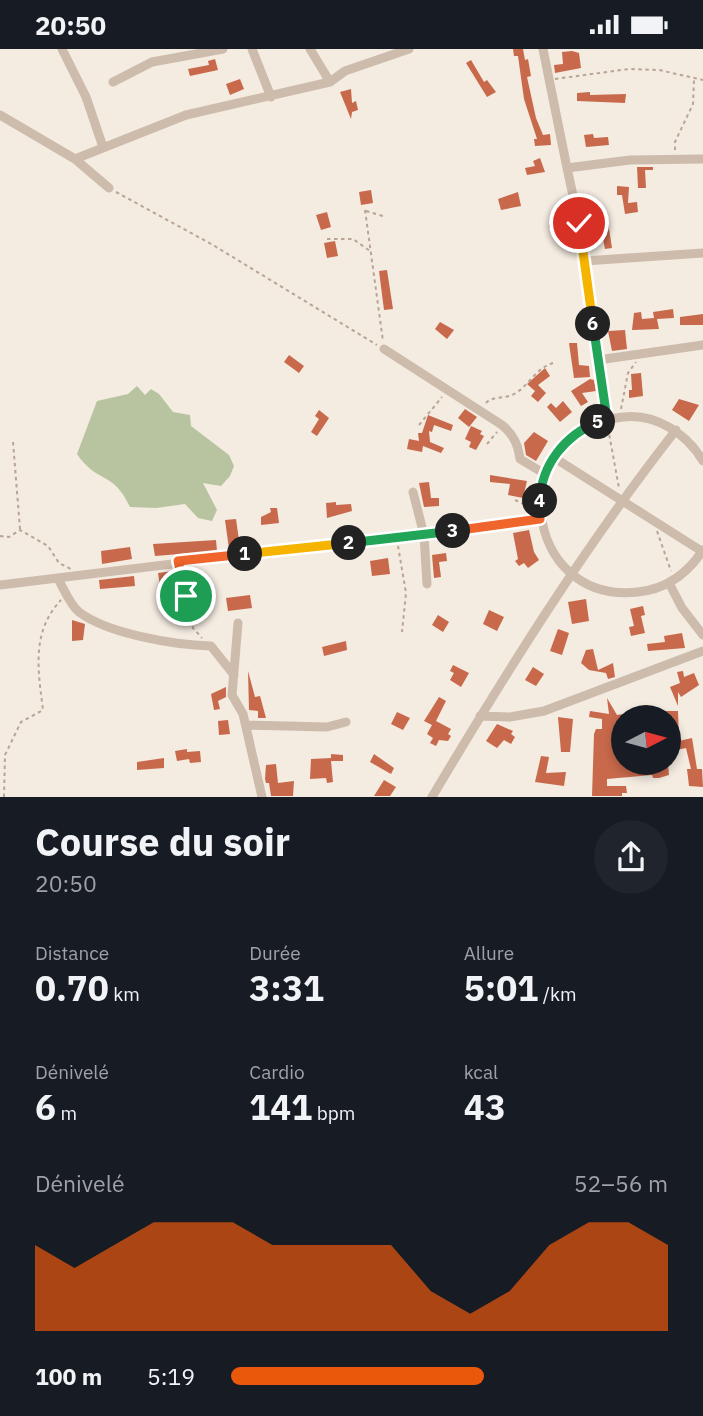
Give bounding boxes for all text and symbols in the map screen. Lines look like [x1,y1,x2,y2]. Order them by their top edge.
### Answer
text: 20:50 [35,8,106,42]
pin [549,193,609,253]
icon: check [560,204,598,242]
pin: 6 [576,307,610,341]
text: 6 [587,311,598,335]
pin: 5 [580,405,616,439]
text: 5 [592,409,603,433]
pin: 4 [522,483,558,519]
text: 4 [534,488,545,512]
pin: 3 [435,513,470,549]
text: 3 [447,518,458,542]
pin: 2 [332,525,366,561]
text: 2 [343,530,354,554]
pin: 1 [228,537,262,571]
text: 1 [239,541,250,565]
pin [156,566,216,626]
icon: arrive [167,577,205,615]
north arrow [611,705,681,775]
map controls [611,705,681,775]
text: Course du soir [35,817,290,866]
button: share [594,820,668,894]
text: 20:50 [35,868,97,898]
text: Distance [35,941,109,965]
text: Durée [249,941,301,965]
text: Allure [464,941,514,965]
text: 0.70 [35,965,109,1011]
text: 3:31 [249,965,324,1011]
text: 5:01 [464,965,538,1011]
text: km [109,982,140,1006]
text: /km [538,982,577,1006]
text: Dénivelé [35,1060,109,1084]
text: Cardio [249,1060,305,1084]
text: kcal [464,1060,498,1084]
text: 6 [35,1084,56,1130]
text: 141 [249,1084,312,1130]
text: 43 [464,1084,506,1130]
text: m [56,1101,77,1125]
text: bpm [312,1101,355,1125]
text: Dénivelé [35,1168,125,1198]
text: 52–56 m [574,1168,668,1198]
text: 100 m [35,1361,102,1391]
text: 5:19 [147,1361,195,1391]

